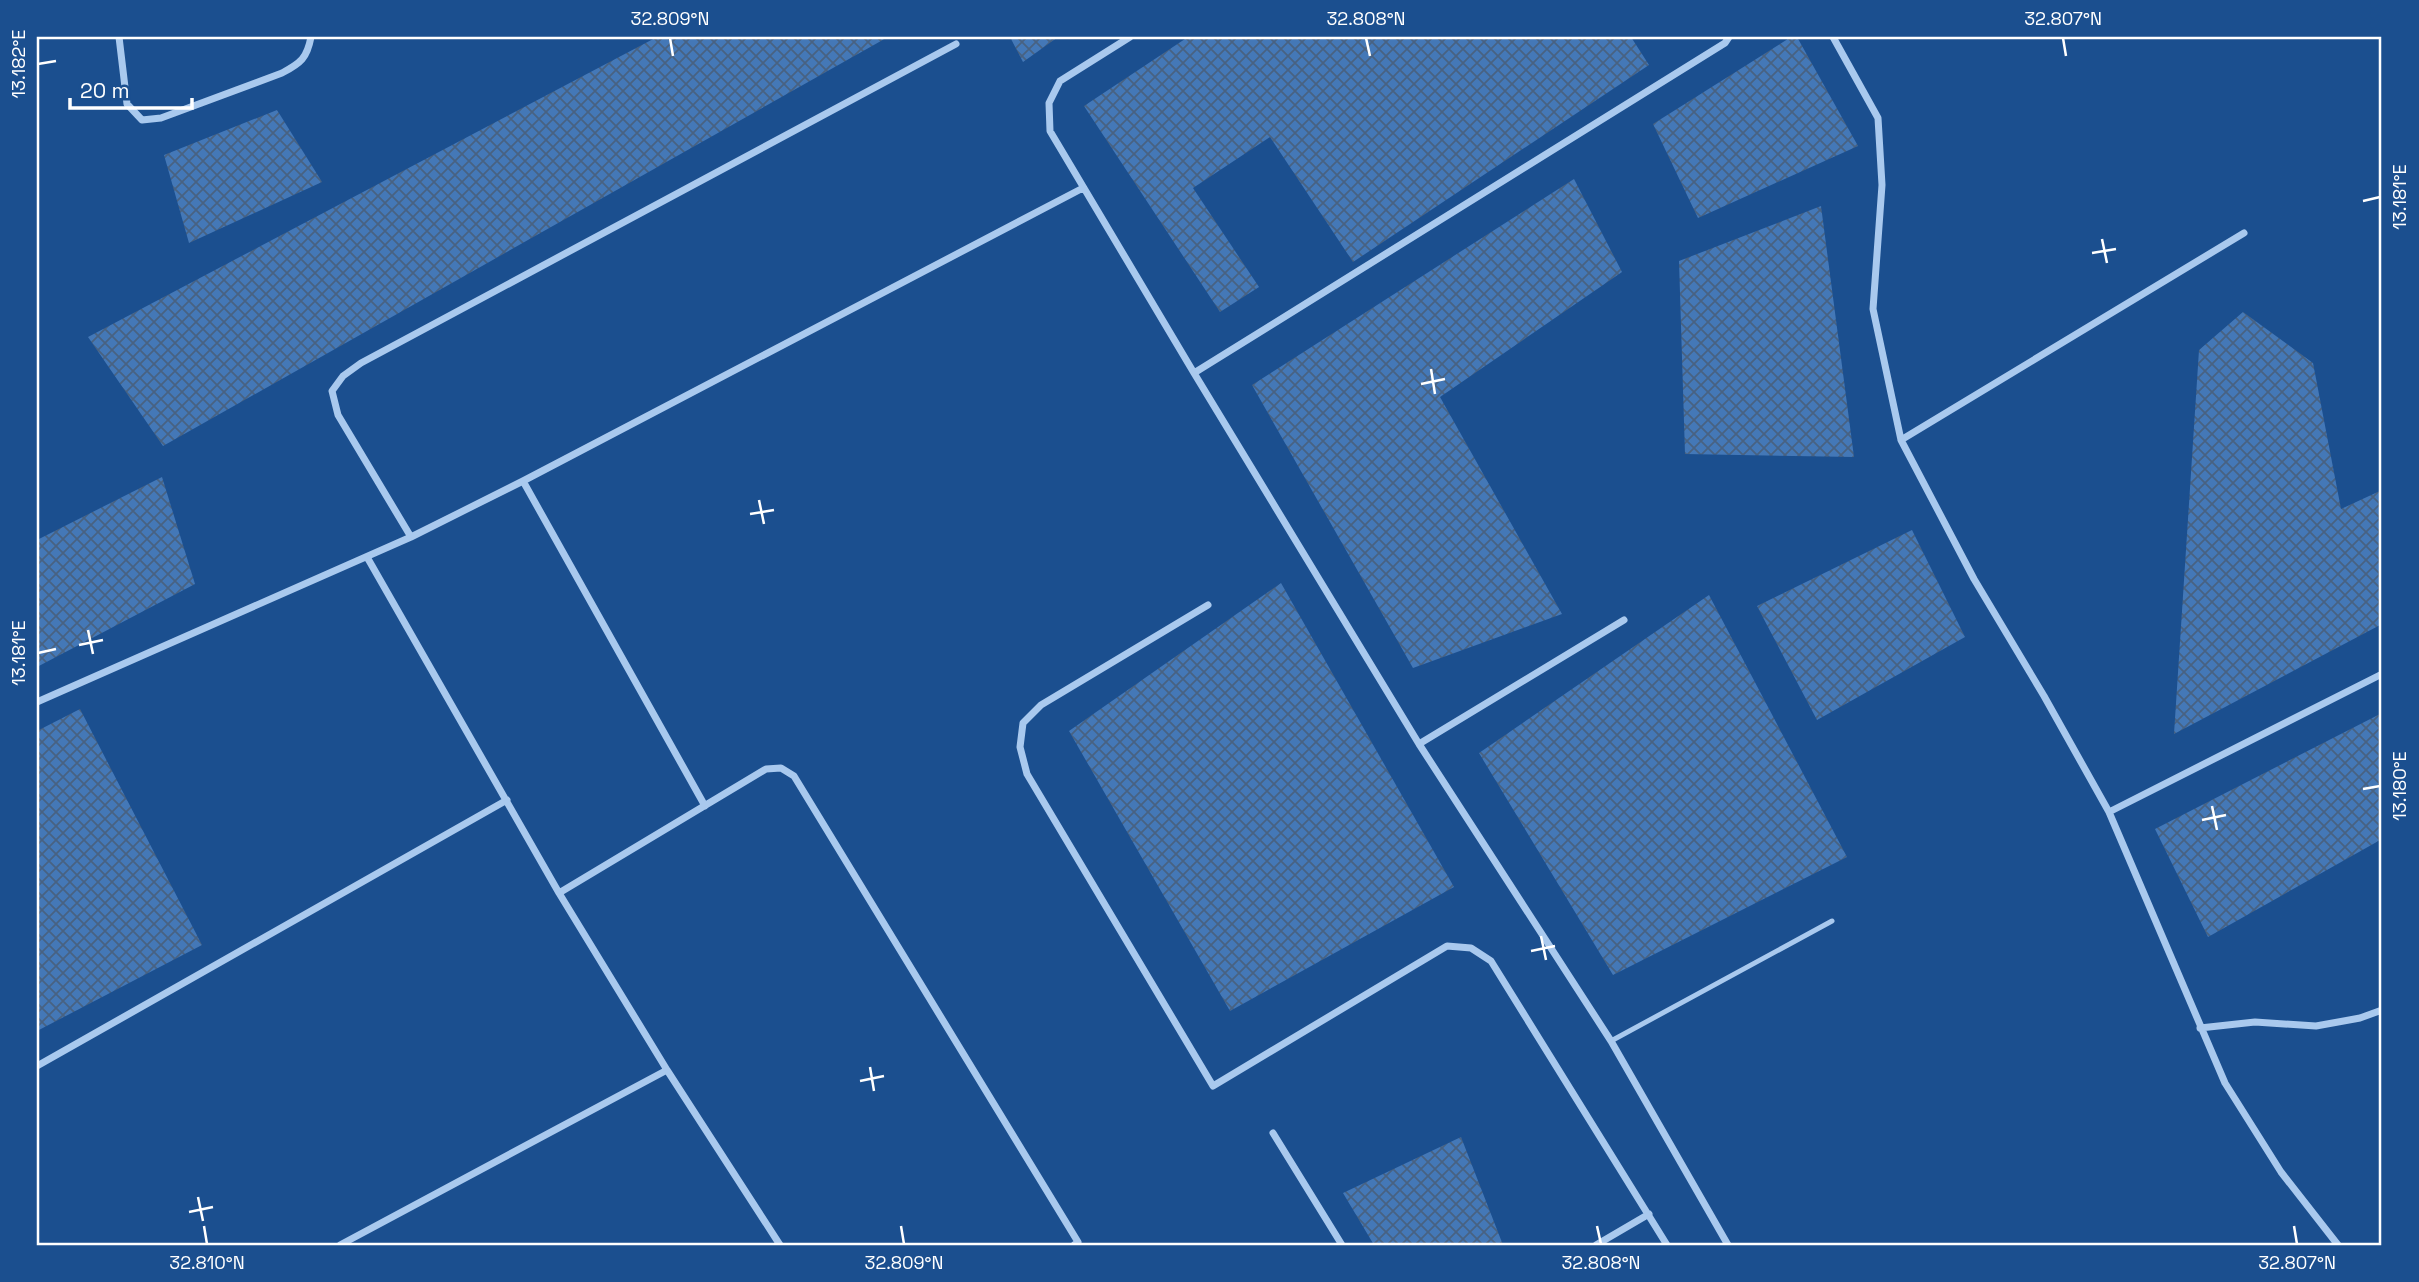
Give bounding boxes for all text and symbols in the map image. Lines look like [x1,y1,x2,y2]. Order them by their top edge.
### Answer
text: 32.809°N [631,7,709,30]
text: 32.808°N [1326,7,1406,30]
text: 32.807°N [2024,7,2102,30]
text: 13.182°E [7,30,30,98]
scale bar [70,66,192,110]
text: 20 m [80,77,130,104]
text: 13.181°E [2388,164,2411,230]
text: 13.181°E [7,620,30,686]
text: 13.180°E [2388,751,2411,821]
text: 32.810°N [169,1251,245,1274]
text: 32.809°N [865,1251,943,1274]
text: 32.808°N [1561,1251,1641,1274]
text: 32.807°N [2258,1251,2336,1274]

